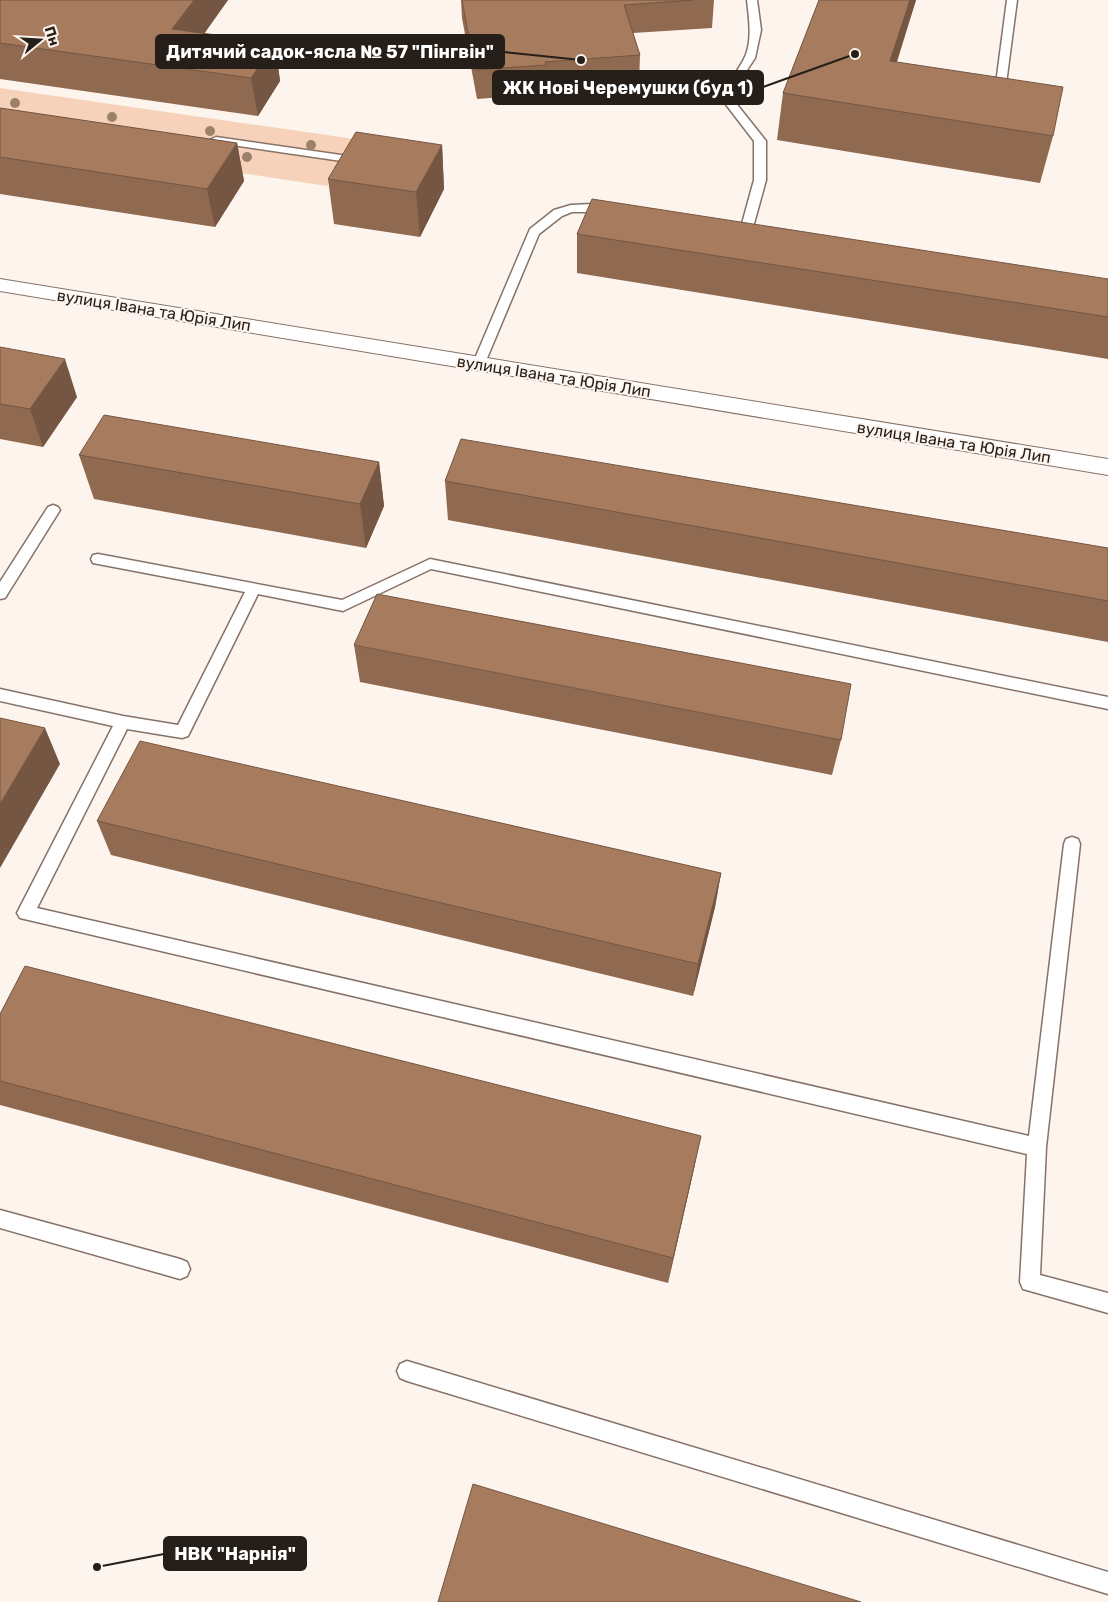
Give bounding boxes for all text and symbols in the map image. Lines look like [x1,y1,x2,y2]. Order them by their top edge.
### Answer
north arrow [15,15,65,65]
text: Пн [41,24,63,48]
callout: Дитячий садок-ясла № 57 "Пінгвін" [156,35,504,68]
text: Дитячий садок-ясла № 57 "Пінгвін" [166,41,494,63]
callout: ЖК Нові Черемушки (буд 1) [493,71,763,104]
text: ЖК Нові Черемушки (буд 1) [503,77,753,99]
street label: вулиця Івана та Юрія Лип [56,286,252,335]
street label: вулиця Івана та Юрія Лип [456,352,652,401]
street label: вулиця Івана та Юрія Лип [856,418,1052,467]
callout: НВК "Нарнія" [164,1537,306,1570]
text: НВК "Нарнія" [174,1543,296,1565]

